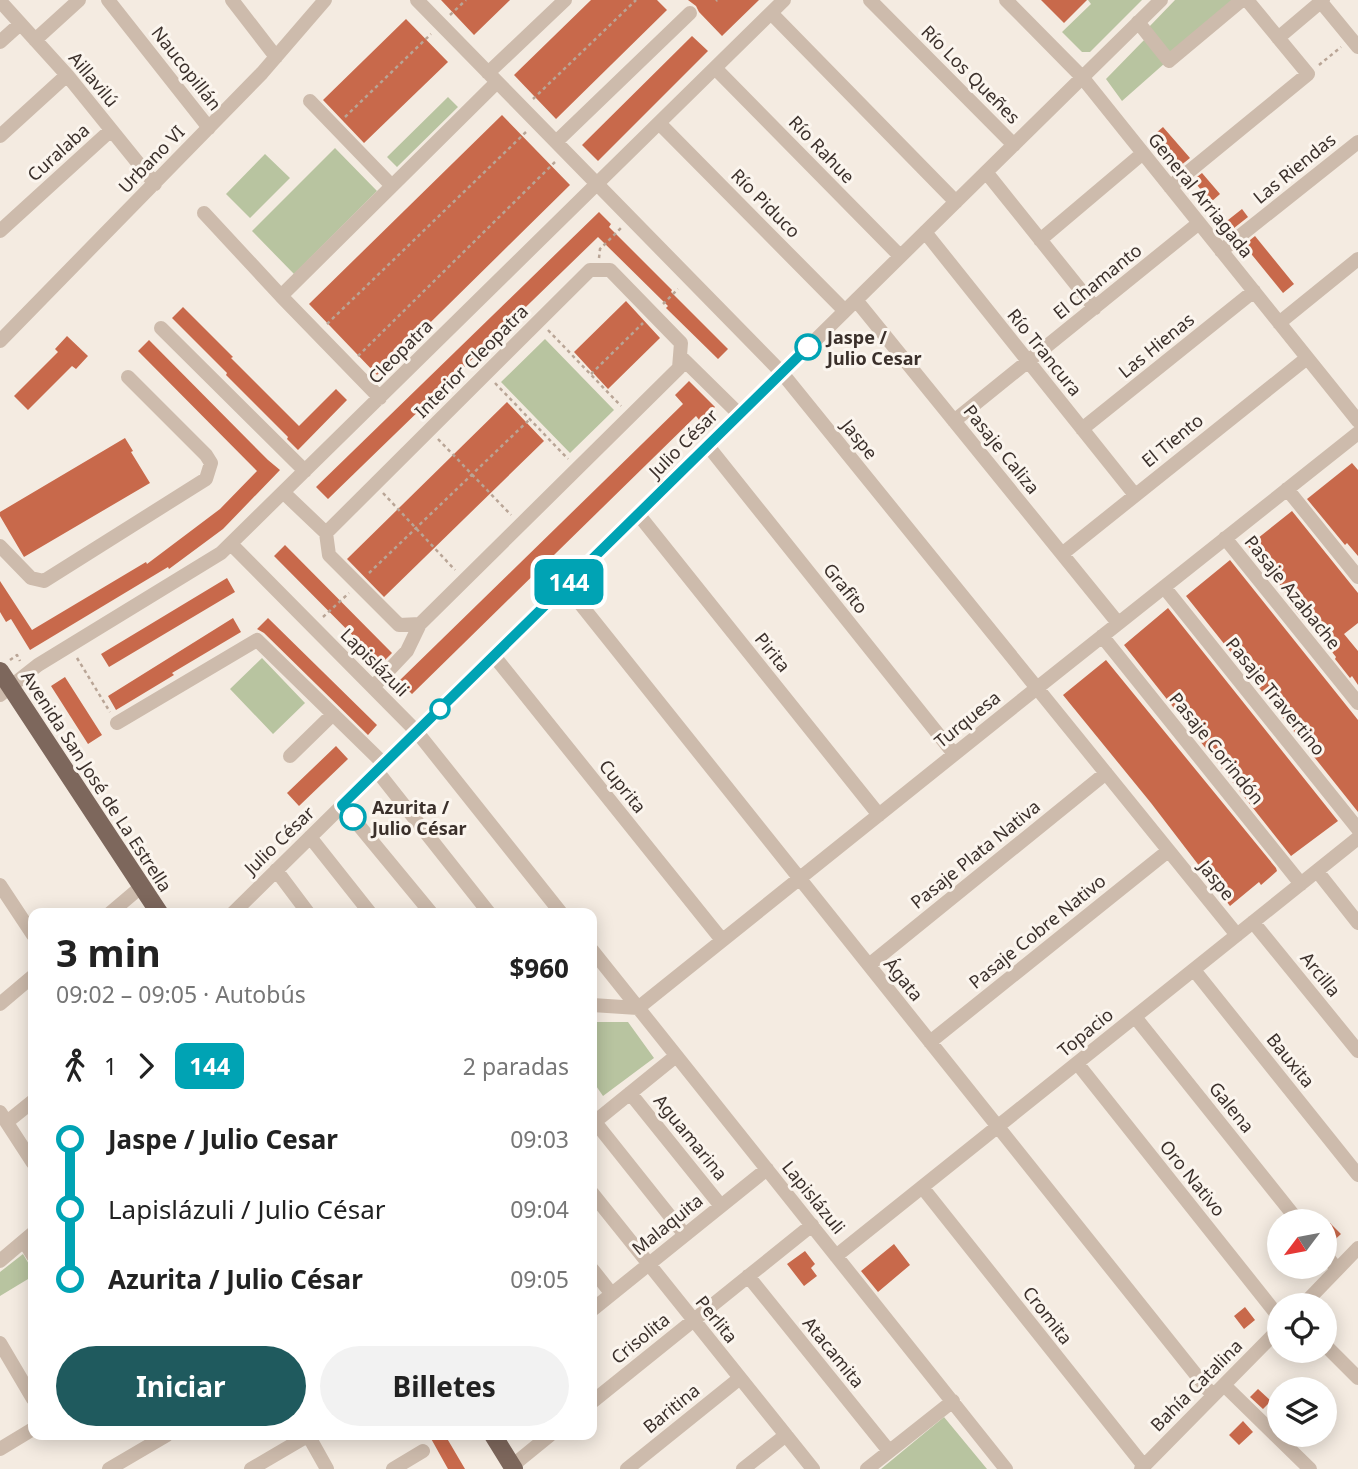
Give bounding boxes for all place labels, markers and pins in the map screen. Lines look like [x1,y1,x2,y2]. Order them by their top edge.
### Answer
place label: Jaspe / Julio Cesar [825,325,922,370]
marker: Jaspe / Julio Cesar [795,334,821,360]
unlabelled marker [430,699,450,719]
place label: Azurita / Julio César [370,795,467,840]
marker: Azurita / Julio César [340,804,366,830]

